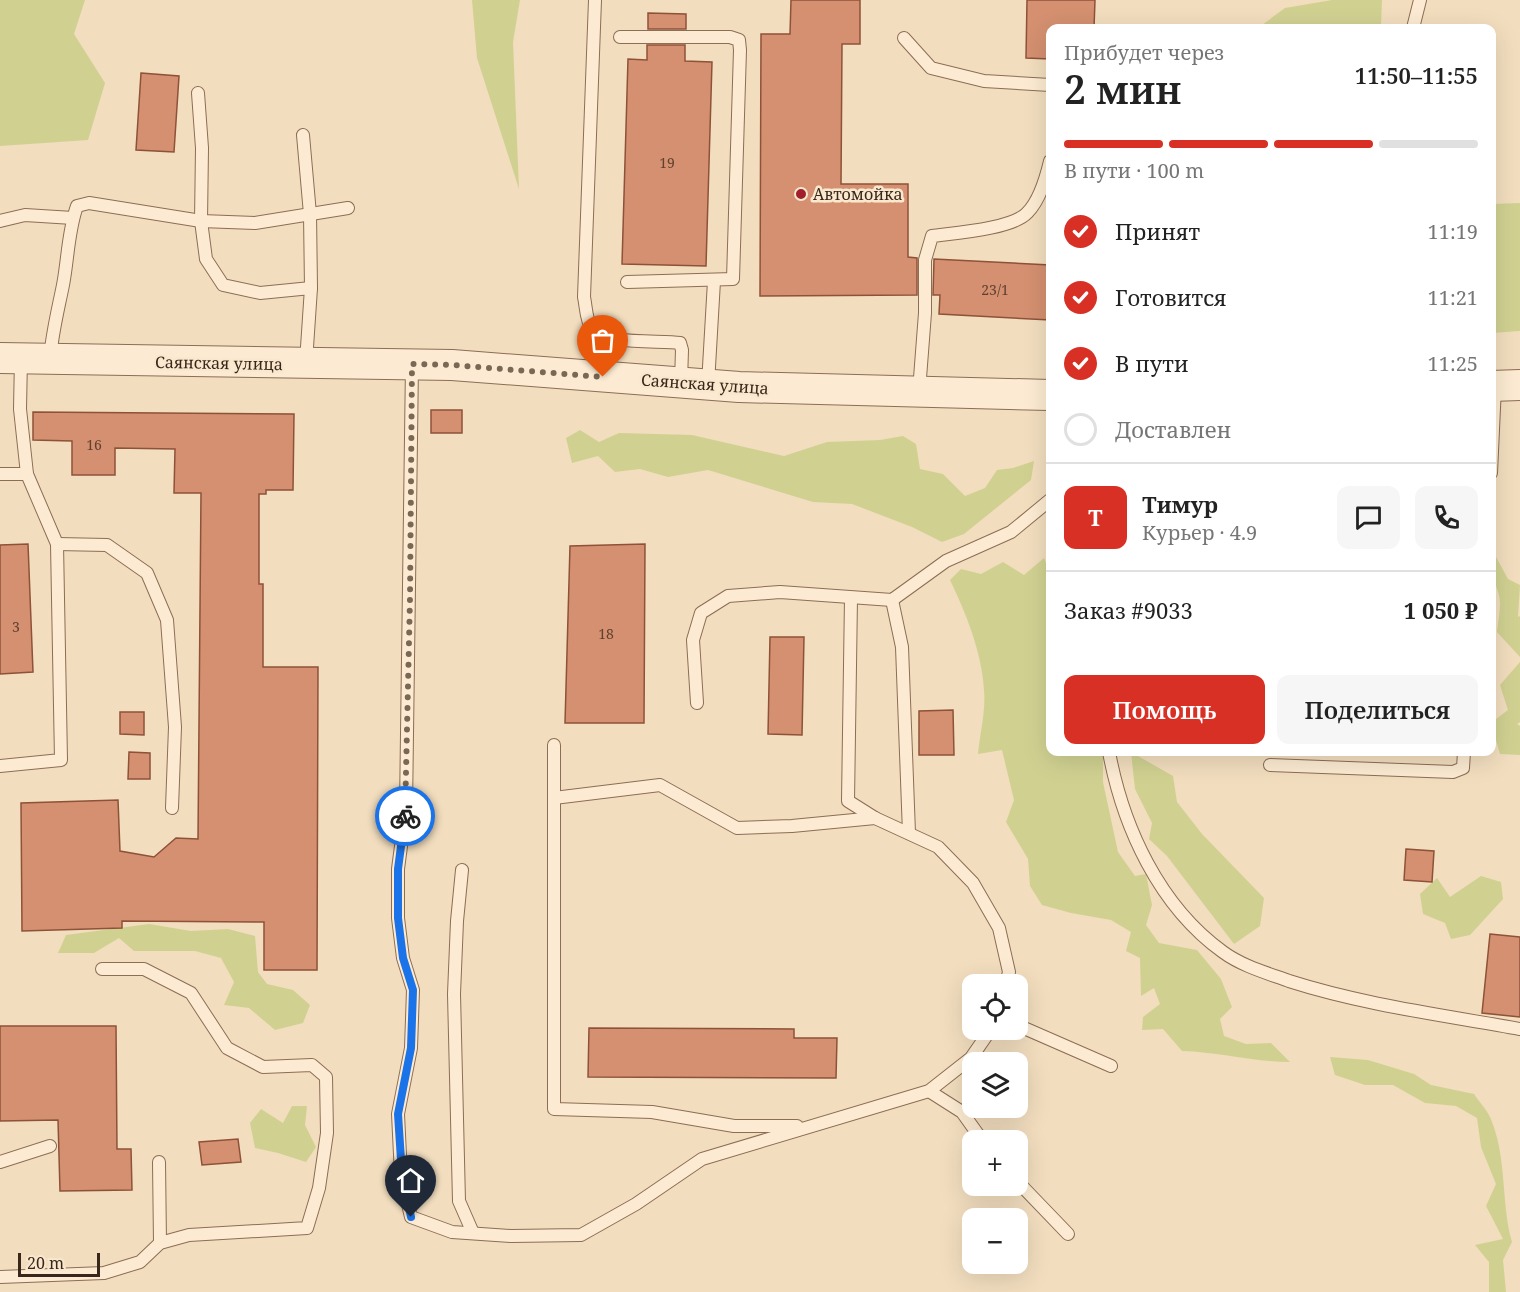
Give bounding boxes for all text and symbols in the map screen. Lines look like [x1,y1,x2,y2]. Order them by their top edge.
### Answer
text: Прибудет через [1064,39,1224,66]
text: 11:50–11:55 [1355,60,1478,90]
text: 2 мин [1064,62,1182,115]
house number: 19 [659,153,675,172]
text: В пути · 100 m [1064,157,1204,184]
place label: Автомойка [813,183,903,205]
marker: Автомойка [794,187,808,201]
icon: check [1064,215,1097,248]
text: Принят [1115,216,1200,246]
text: 11:19 [1428,218,1478,245]
house number: 23/1 [981,280,1009,299]
icon: check [1064,281,1097,314]
text: Готовится [1115,282,1227,312]
text: 11:21 [1428,284,1478,311]
pin [577,315,628,377]
icon: bag [586,324,619,357]
icon: check [1064,347,1097,380]
text: В пути [1115,348,1189,378]
text: 11:25 [1428,350,1478,377]
street label: Саянская улица [155,351,283,375]
street label: Саянская улица [640,369,770,399]
text: Доставлен [1115,414,1231,444]
house number: 16 [86,435,102,454]
button: chat [1337,486,1400,549]
button: phone [1415,486,1478,549]
text: Тимур [1142,489,1218,519]
text: Т [1088,502,1103,532]
text: Курьер · 4.9 [1142,519,1257,546]
text: Заказ #9033 [1064,595,1193,625]
text: 1 050 ₽ [1404,595,1478,625]
house number: 3 [12,617,20,636]
house number: 18 [598,624,614,643]
button: Помощь [1064,675,1265,744]
button: Поделиться [1277,675,1478,744]
courier [375,786,435,846]
icon: bike [389,800,422,833]
map controls [962,974,1028,1274]
button: locate [962,974,1028,1040]
button: layers [962,1052,1028,1118]
button: + [962,1130,1028,1196]
pin [385,1155,436,1217]
icon: home [394,1164,427,1197]
button: − [962,1208,1028,1274]
scale bar [18,1250,100,1278]
text: 20 m [27,1252,64,1274]

